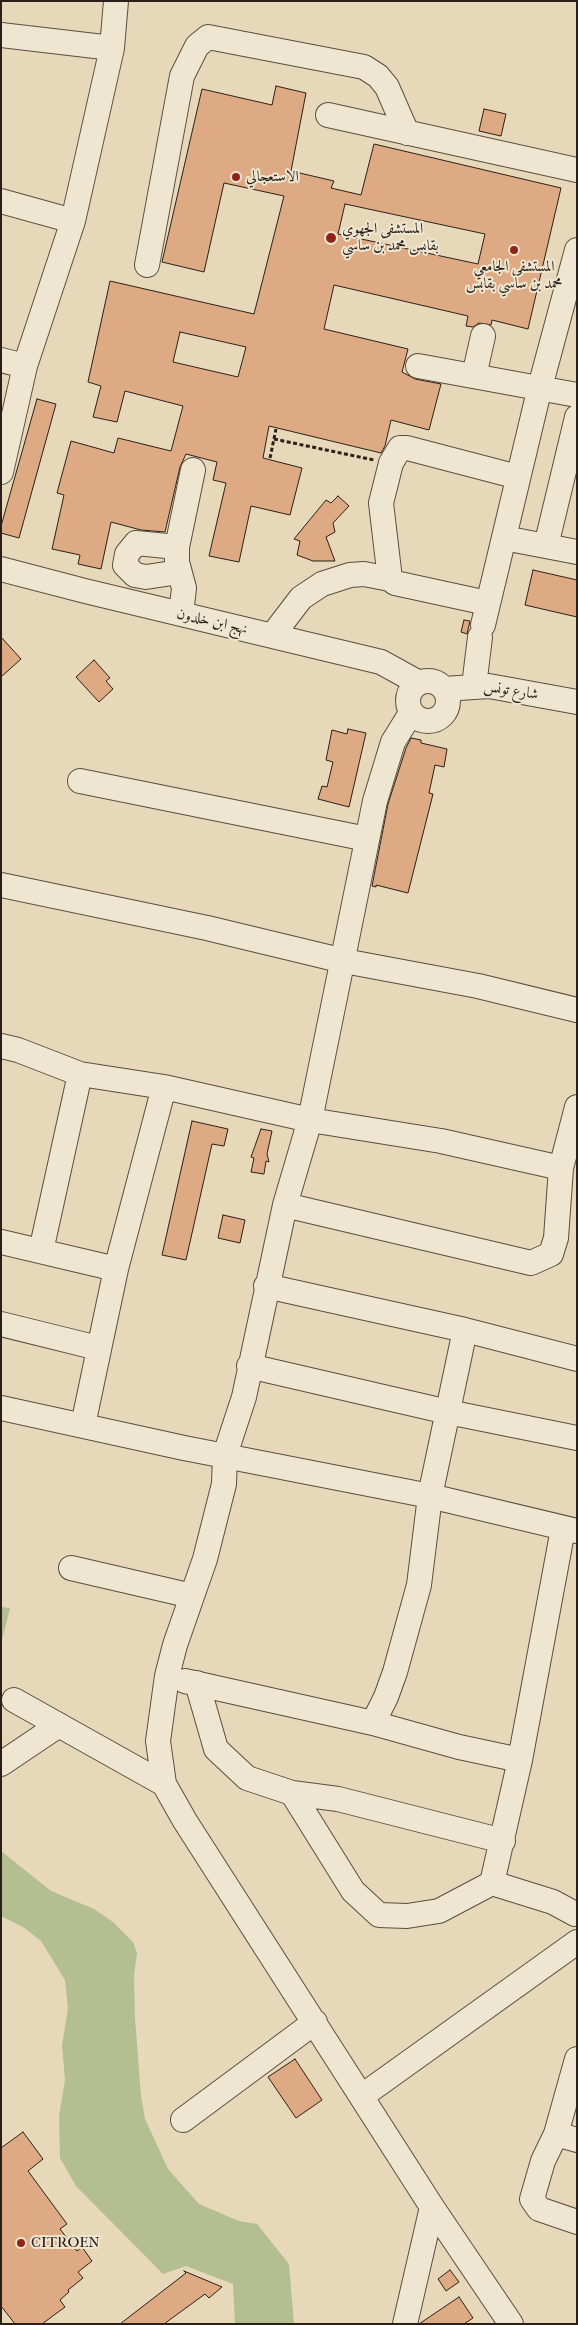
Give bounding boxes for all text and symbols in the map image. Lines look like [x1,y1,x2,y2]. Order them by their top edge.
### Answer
place label: الاستعجالي [246,168,299,186]
marker: الاستعجالي [230,171,242,183]
place label: المستشفى الجهوي بقابس محمد بن ساسي [342,220,439,255]
marker: المستشفى الجهوي بقابس محمد بن ساسي [324,231,338,245]
marker: المستشفى الجامعي محمد بن ساسي بقابس [508,244,520,256]
place label: المستشفى الجامعي محمد بن ساسي بقابس [466,258,562,293]
street label: نهج ابن خلدون [175,605,249,639]
street label: شارع تونس [482,678,540,704]
place label: CITROEN [31,2234,100,2252]
marker: CITROEN [15,2237,27,2249]

